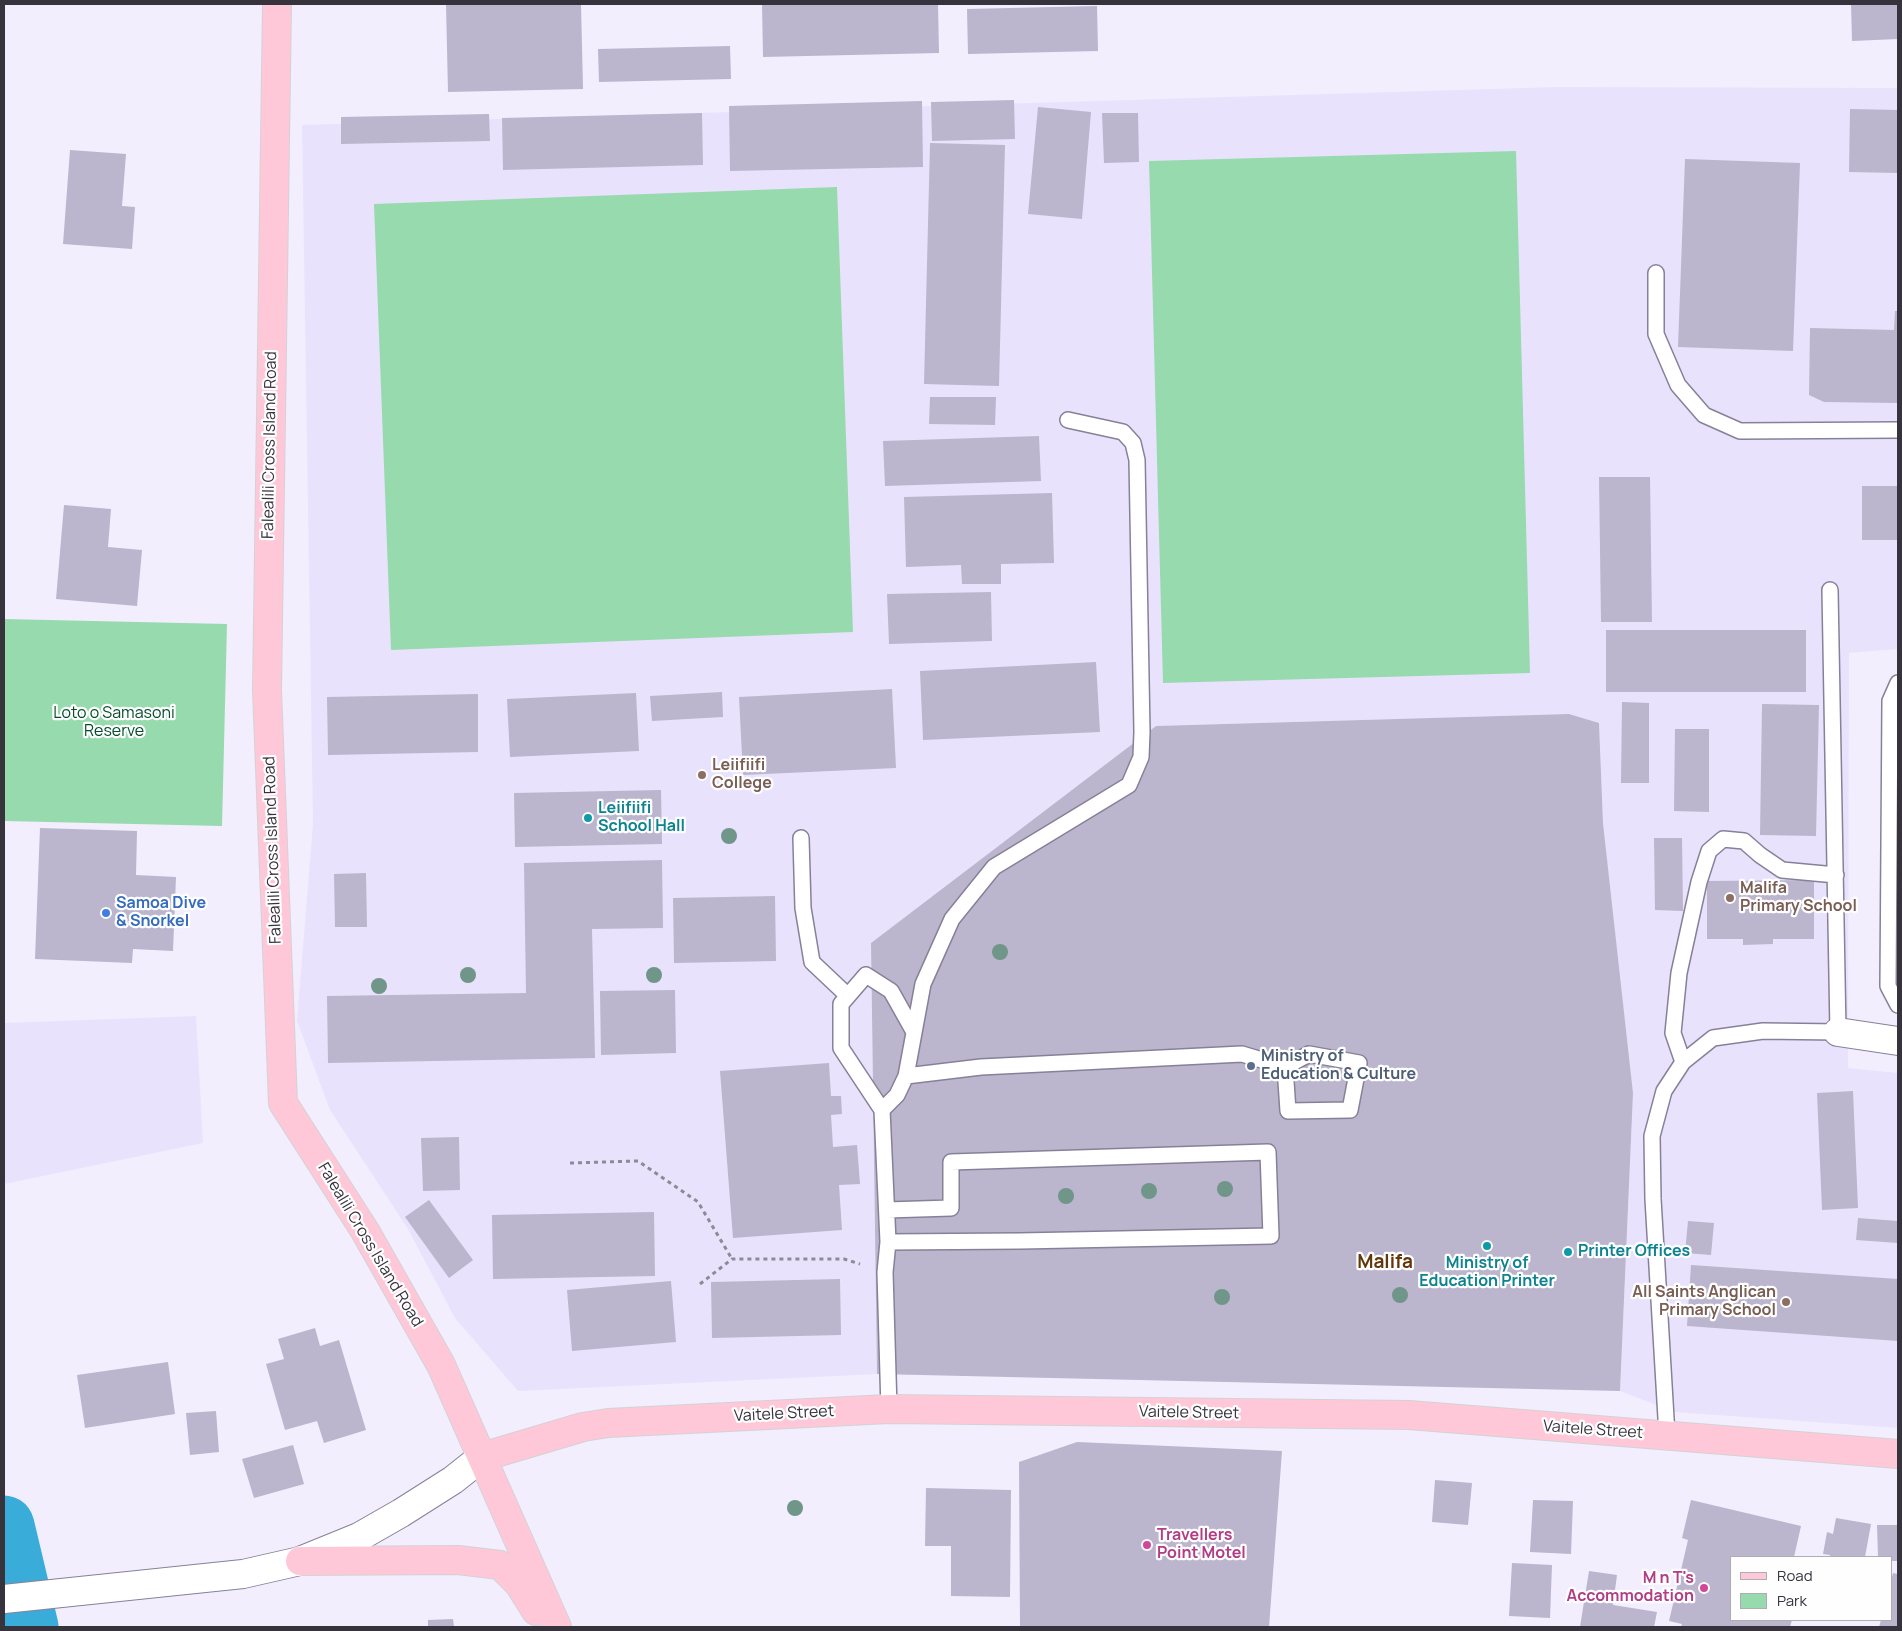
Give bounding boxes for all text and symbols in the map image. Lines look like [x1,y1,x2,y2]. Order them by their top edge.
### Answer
street label: Falealili Cross Island Road [259,351,281,539]
park label: Loto o Samasoni Reserve [53,704,175,742]
street label: Falealili Cross Island Road [260,756,286,944]
place label: Leiifiifi College [712,756,772,794]
marker: Leiifiifi College [696,769,708,781]
place label: Leiifiifi School Hall [598,799,685,837]
marker: Leiifiifi School Hall [582,812,594,824]
place label: Malifa Primary School [1740,879,1857,917]
marker: Malifa Primary School [1724,892,1736,904]
place label: Samoa Dive & Snorkel [116,894,206,932]
marker: Samoa Dive & Snorkel [100,907,112,919]
place label: Ministry of Education & Culture [1261,1047,1416,1085]
marker: Ministry of Education & Culture [1245,1060,1257,1072]
street label: Falealili Cross Island Road [313,1160,427,1330]
marker: Ministry of Education Printer [1481,1240,1493,1252]
place label: Printer Offices [1578,1242,1690,1262]
marker: Printer Offices [1562,1246,1574,1258]
district label: Malifa [1357,1252,1413,1274]
place label: Ministry of Education Printer [1419,1254,1555,1292]
place label: All Saints Anglican Primary School [1632,1283,1776,1321]
marker: All Saints Anglican Primary School [1780,1296,1792,1308]
street label: Vaitele Street [733,1402,835,1426]
street label: Vaitele Street [1139,1403,1239,1423]
street label: Vaitele Street [1542,1417,1644,1443]
place label: Travellers Point Motel [1157,1526,1246,1564]
marker: Travellers Point Motel [1141,1539,1153,1551]
legend [1730,1556,1892,1621]
text: Road [1777,1565,1813,1586]
place label: M n T's Accommodation [1567,1569,1694,1607]
marker: M n T's Accommodation [1698,1582,1710,1594]
text: Park [1777,1590,1807,1611]

